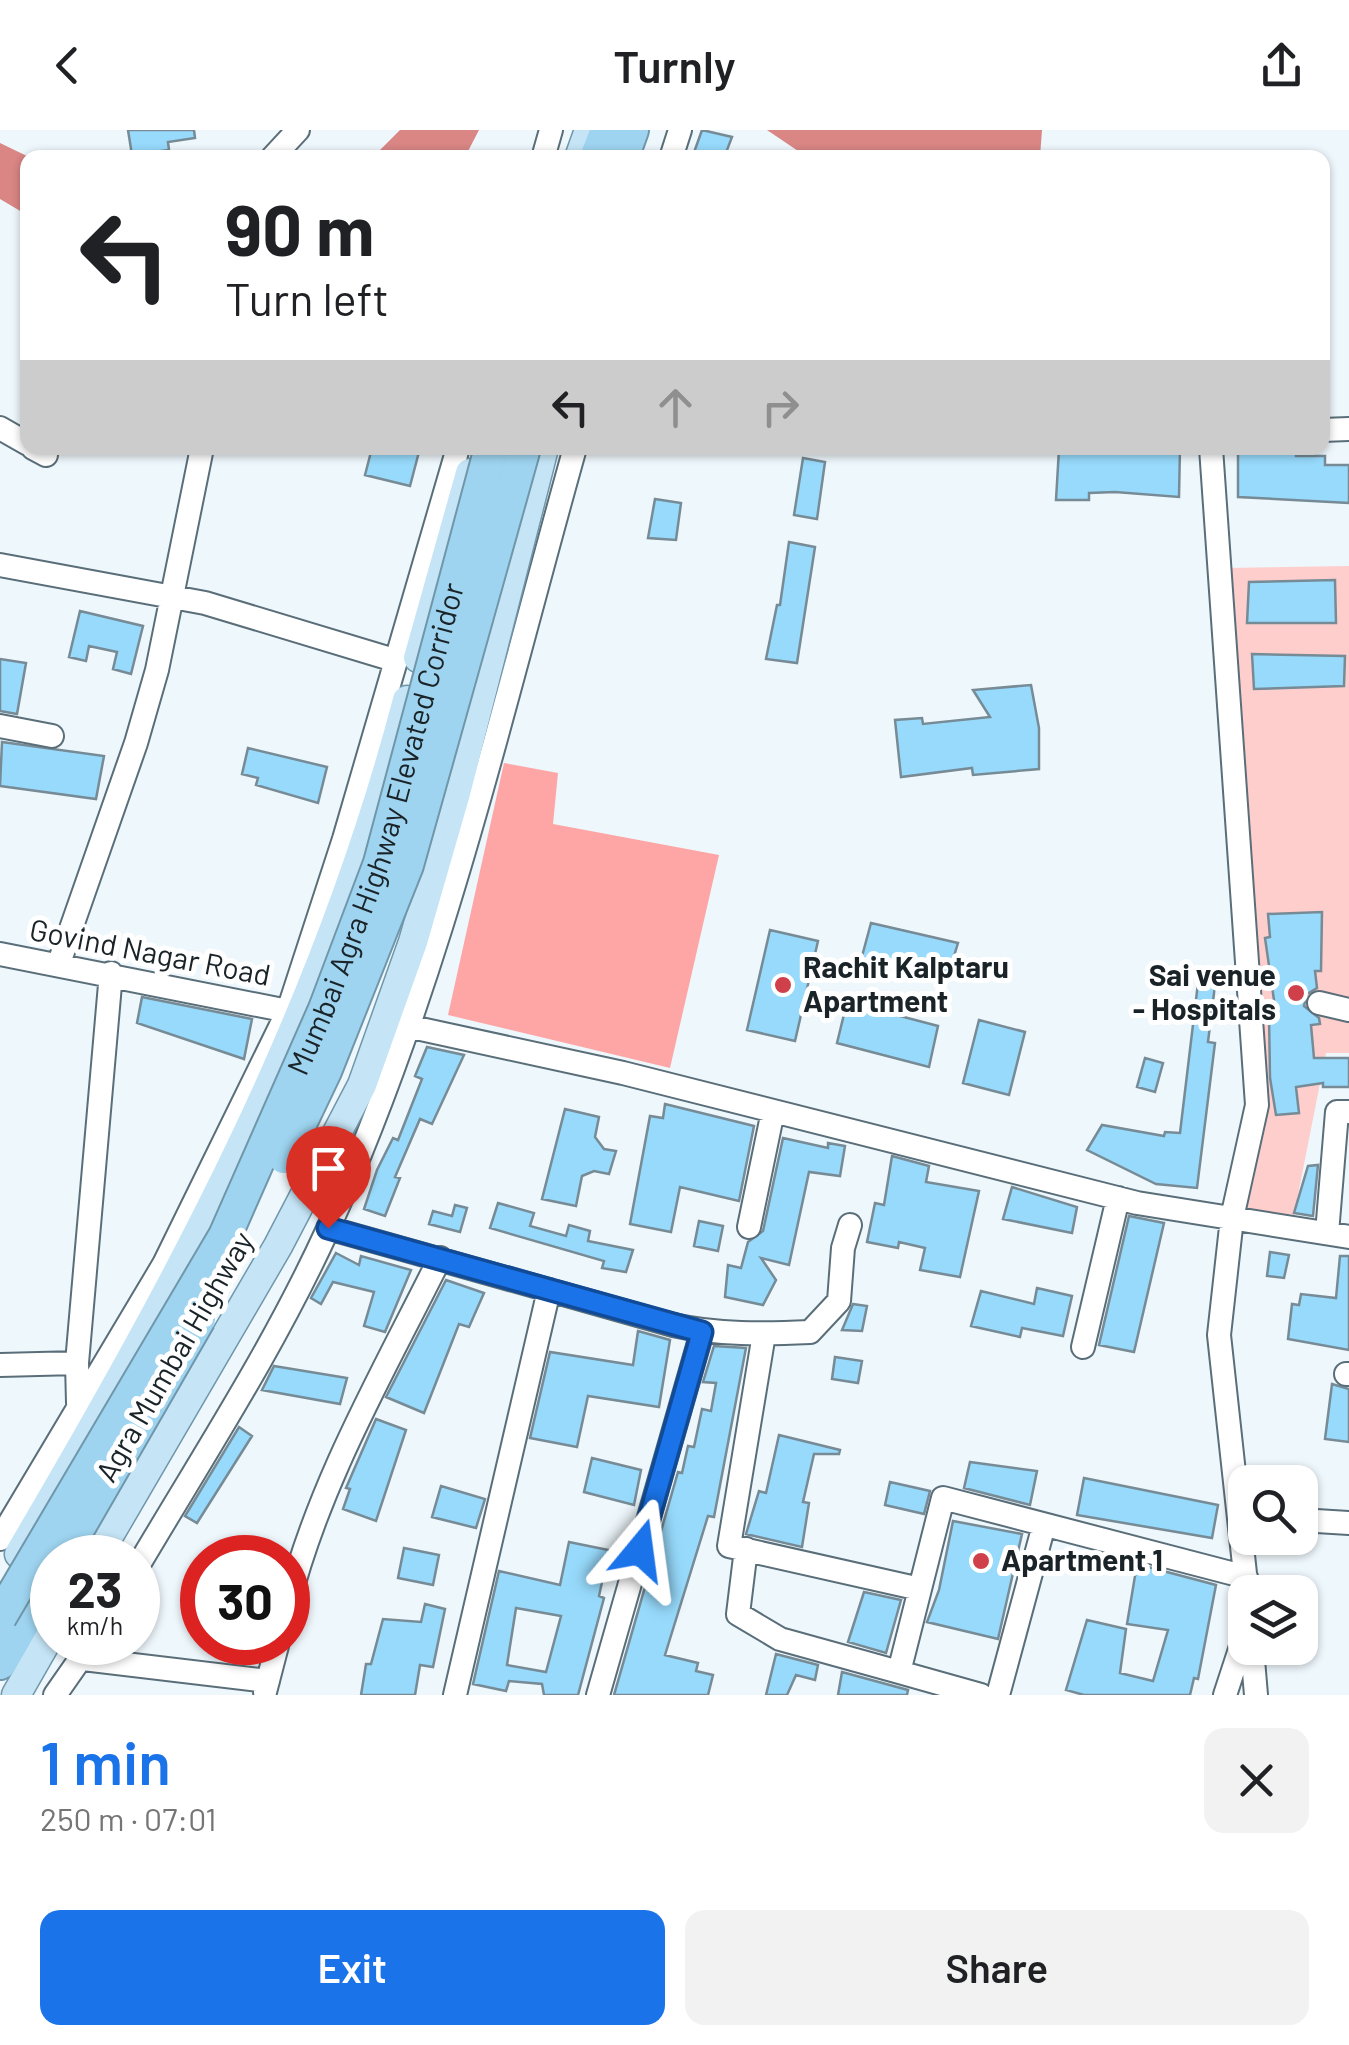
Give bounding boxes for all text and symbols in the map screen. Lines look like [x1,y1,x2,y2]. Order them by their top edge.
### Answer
icon: back [40,38,95,93]
text: Turnly [613,38,736,92]
icon: share [1254,38,1309,93]
text: 90 m [225,186,375,270]
icon: left [60,190,190,320]
text: Turn left [225,271,389,325]
icon: left [543,380,598,435]
icon: ahead [648,380,703,435]
icon: right [753,380,808,435]
street label: Mumbai Agra Highway Elevated Corridor [278,578,470,1080]
street label: Govind Nagar Road [27,910,274,992]
place label: Rachit Kalptaru Apartment [803,948,1009,1018]
place label: Sai venue - Hospitals [1133,956,1276,1026]
marker: Rachit Kalptaru Apartment [772,974,794,996]
marker: Sai venue - Hospitals [1285,982,1307,1004]
pin [286,1126,371,1229]
icon: arrive [301,1141,356,1196]
street label: Agra Mumbai Highway [87,1224,260,1488]
map controls [1228,1465,1318,1665]
button: search [1228,1465,1318,1555]
position arrow [588,1498,692,1602]
speed limit sign: 30 [180,1535,310,1665]
place label: Apartment 1 [1001,1541,1163,1577]
marker: Apartment 1 [970,1550,992,1572]
text: 23 [68,1558,122,1618]
button: layers [1228,1575,1318,1665]
text: km/h [67,1610,123,1640]
text: 1 min [40,1725,171,1797]
button: close [1204,1728,1309,1833]
text: 250 m · 07:01 [40,1799,217,1837]
button: Exit [40,1910,665,2025]
button: Share [685,1910,1309,2025]

